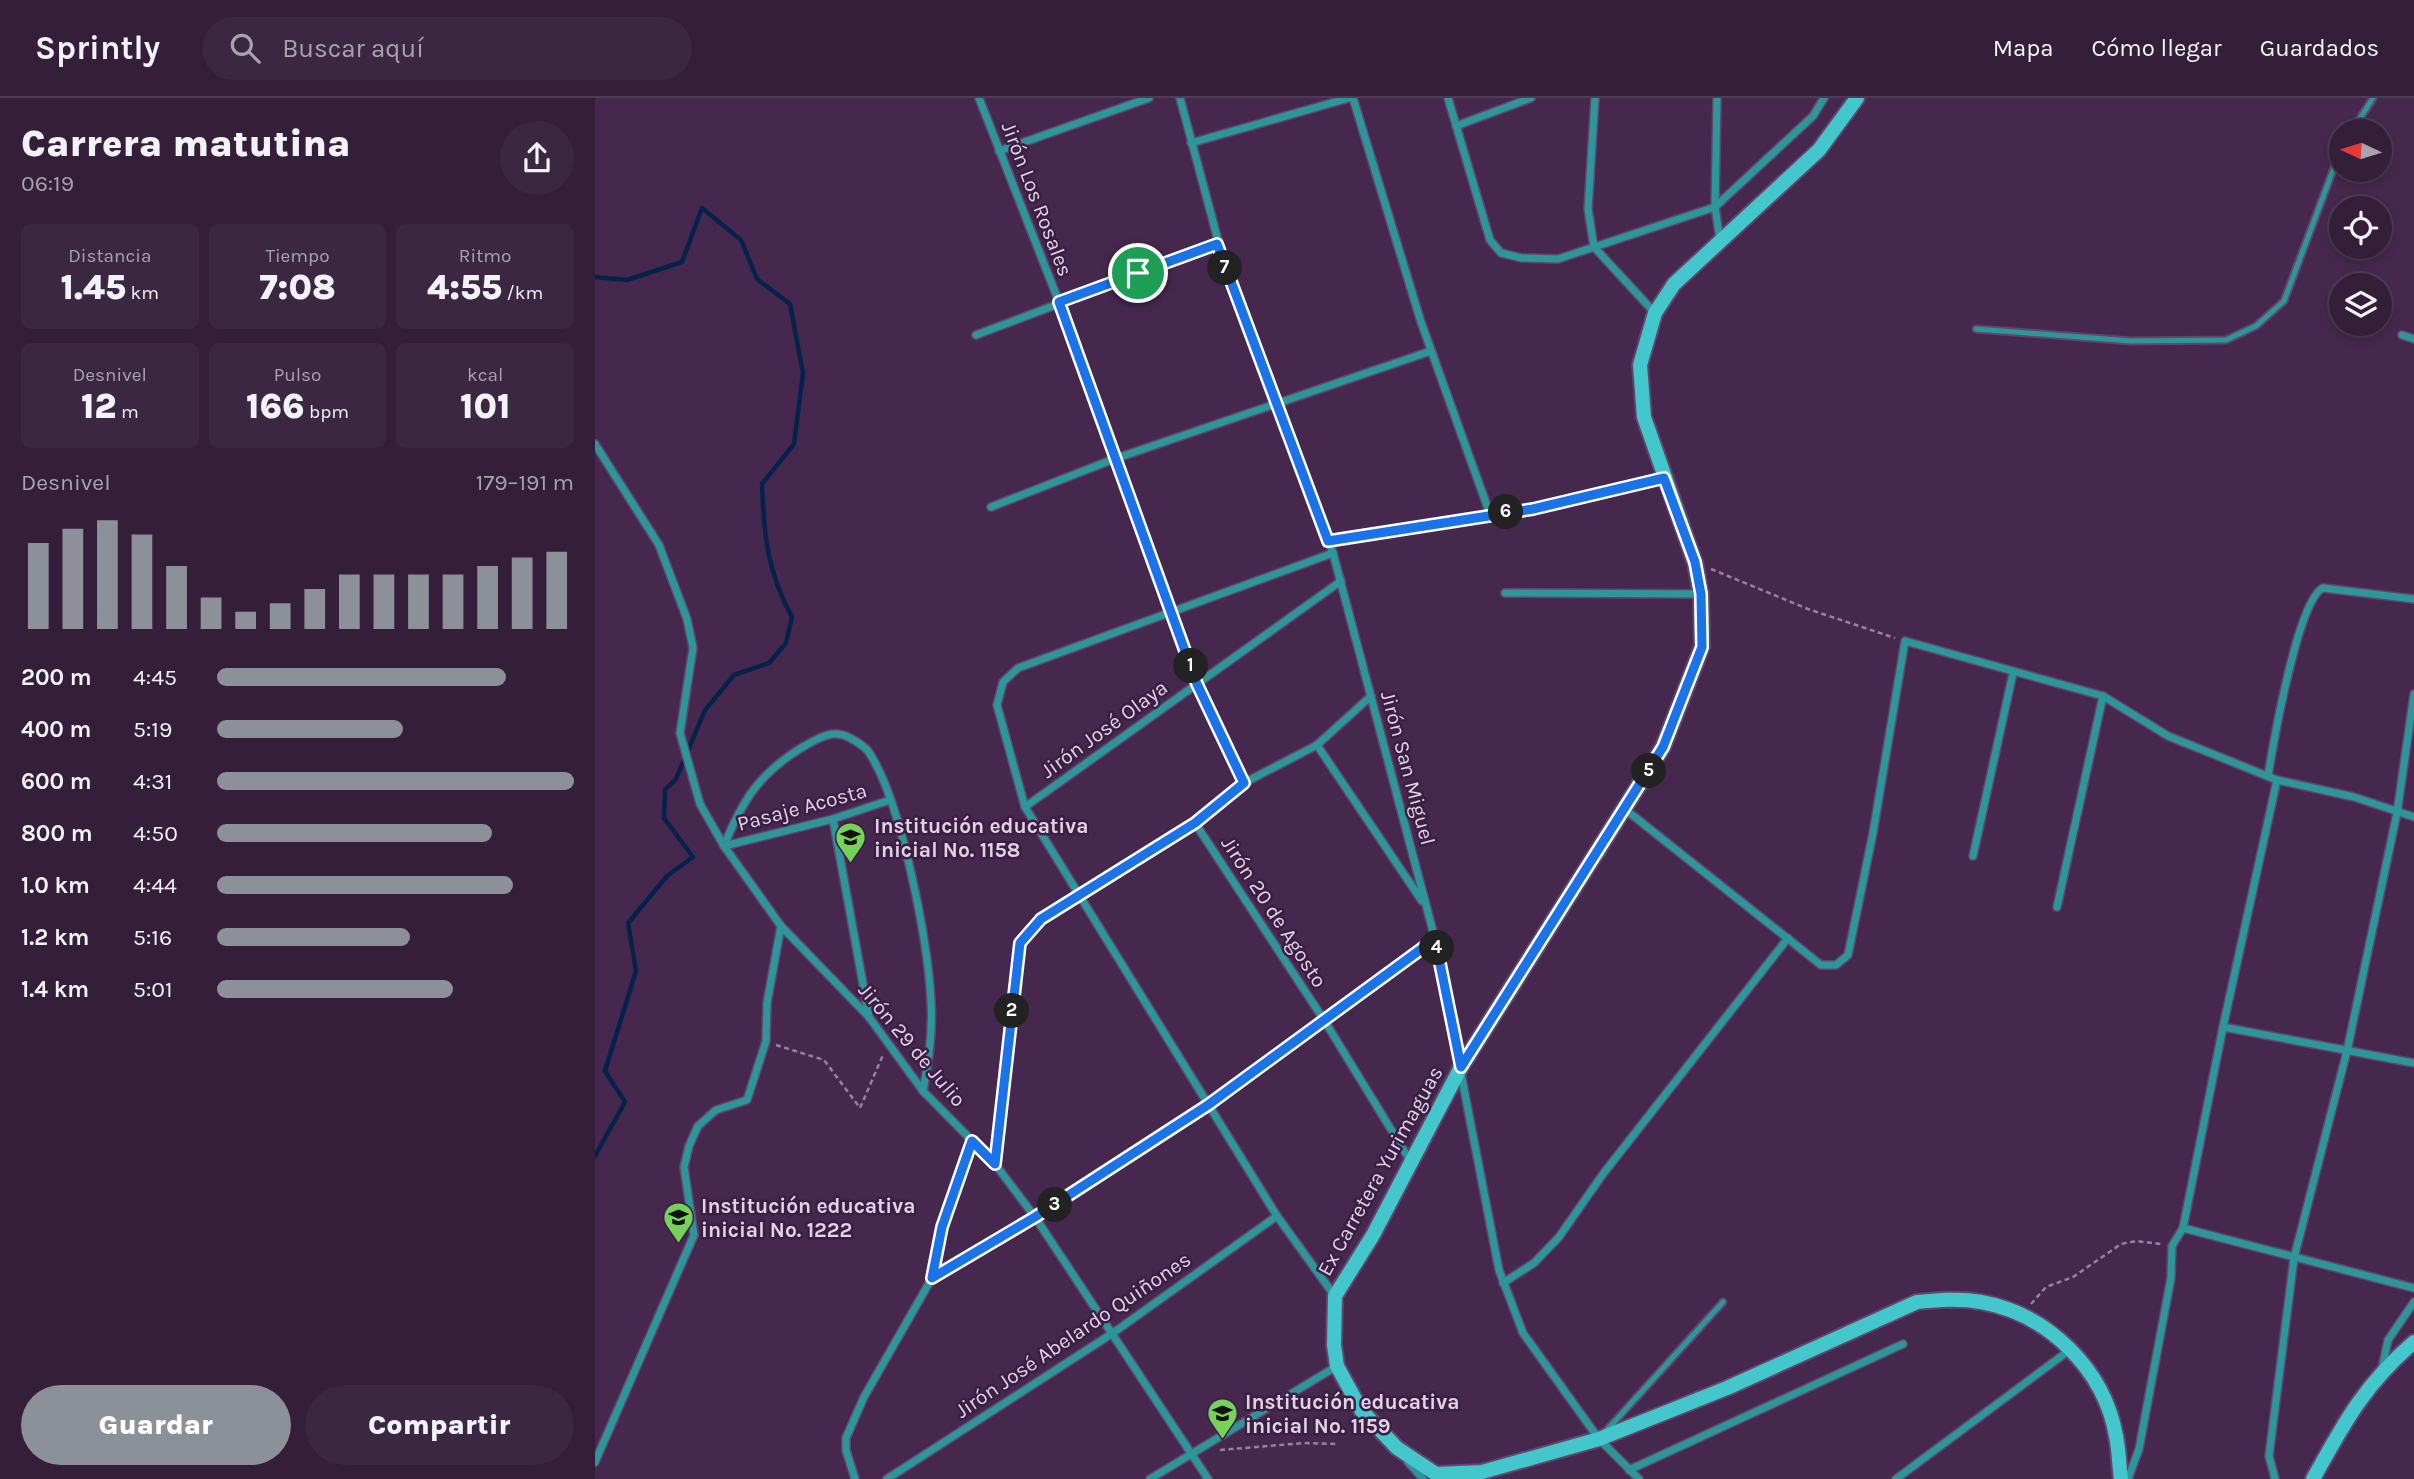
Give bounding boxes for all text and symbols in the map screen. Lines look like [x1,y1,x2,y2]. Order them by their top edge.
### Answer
search box [202,17,692,80]
text: Sprintly [35,29,160,67]
icon: search [226,29,264,67]
text: Buscar aquí [282,33,424,64]
text: Mapa [1993,34,2053,62]
text: Cómo llegar [2091,34,2222,62]
text: Guardados [2260,34,2379,62]
street label: Jirón Los Rosales [997,118,1077,280]
north arrow [2329,119,2392,182]
map controls [2329,119,2392,336]
text: Carrera matutina [21,121,351,166]
button: share [500,121,574,195]
text: 06:19 [21,170,74,197]
button: locate [2329,196,2392,259]
pin [1108,243,1168,303]
text: Distancia [68,245,151,267]
text: Tiempo [265,245,330,267]
text: Ritmo [459,245,511,267]
pin: 7 [1207,250,1243,286]
icon: arrive [1119,254,1157,292]
text: 7 [1220,256,1229,278]
text: 1.45 [61,267,126,308]
text: 7:08 [259,267,336,308]
text: 4:55 [427,267,502,308]
button: layers [2329,273,2392,336]
text: km [126,282,159,304]
text: /km [502,282,543,304]
text: Desnivel [73,364,147,386]
text: Pulso [274,364,321,386]
text: kcal [467,364,503,386]
text: 12 [81,386,116,427]
text: 166 [246,386,304,427]
text: 101 [460,386,510,427]
text: m [116,401,139,423]
text: bpm [304,401,349,423]
text: Desnivel [21,469,111,496]
text: 179–191 m [476,469,574,496]
pin: 6 [1489,494,1523,530]
text: 6 [1500,500,1511,522]
pin: 1 [1173,648,1209,684]
text: 1 [1187,654,1194,676]
text: 200 m [21,664,92,691]
text: 4:45 [133,664,177,691]
street label: Jirón José Olaya [1036,675,1172,783]
street label: Jirón San Miguel [1376,688,1440,848]
text: 400 m [21,716,91,743]
text: 5:19 [133,716,172,743]
pin: 5 [1631,754,1667,788]
text: 5 [1643,759,1654,781]
text: 600 m [21,768,92,795]
text: 4:31 [133,768,172,795]
street label: Pasaje Acosta [735,778,869,836]
place label: Institución educativa inicial No. 1158 [874,814,1088,862]
text: 800 m [21,820,93,847]
text: 4:50 [133,820,178,847]
school or university icon: Institución educativa inicial No. 1158 [834,821,868,865]
street label: Jirón 20 de Agosto [1216,832,1332,992]
text: 1.0 km [21,872,90,899]
text: 4:44 [133,872,177,899]
text: 1.2 km [21,924,89,951]
text: 5:16 [133,924,172,951]
pin: 4 [1419,930,1455,966]
text: 4 [1431,936,1442,958]
text: 1.4 km [21,976,89,1003]
text: 5:01 [133,976,173,1003]
street label: Jirón 29 de Julio [853,978,971,1112]
pin: 2 [995,993,1029,1028]
text: 2 [1006,999,1017,1021]
street label: Ex Carretera Yurimaguas [1312,1062,1448,1280]
pin: 3 [1037,1188,1072,1222]
text: 3 [1049,1193,1060,1215]
place label: Institución educativa inicial No. 1222 [701,1194,915,1242]
school or university icon: Institución educativa inicial No. 1222 [661,1201,695,1245]
street label: Jirón José Abelardo Quiñones [951,1247,1195,1423]
button: Guardar [21,1385,291,1465]
button: Compartir [305,1385,574,1465]
place label: Institución educativa inicial No. 1159 [1245,1390,1459,1438]
school or university icon: Institución educativa inicial No. 1159 [1205,1397,1239,1441]

